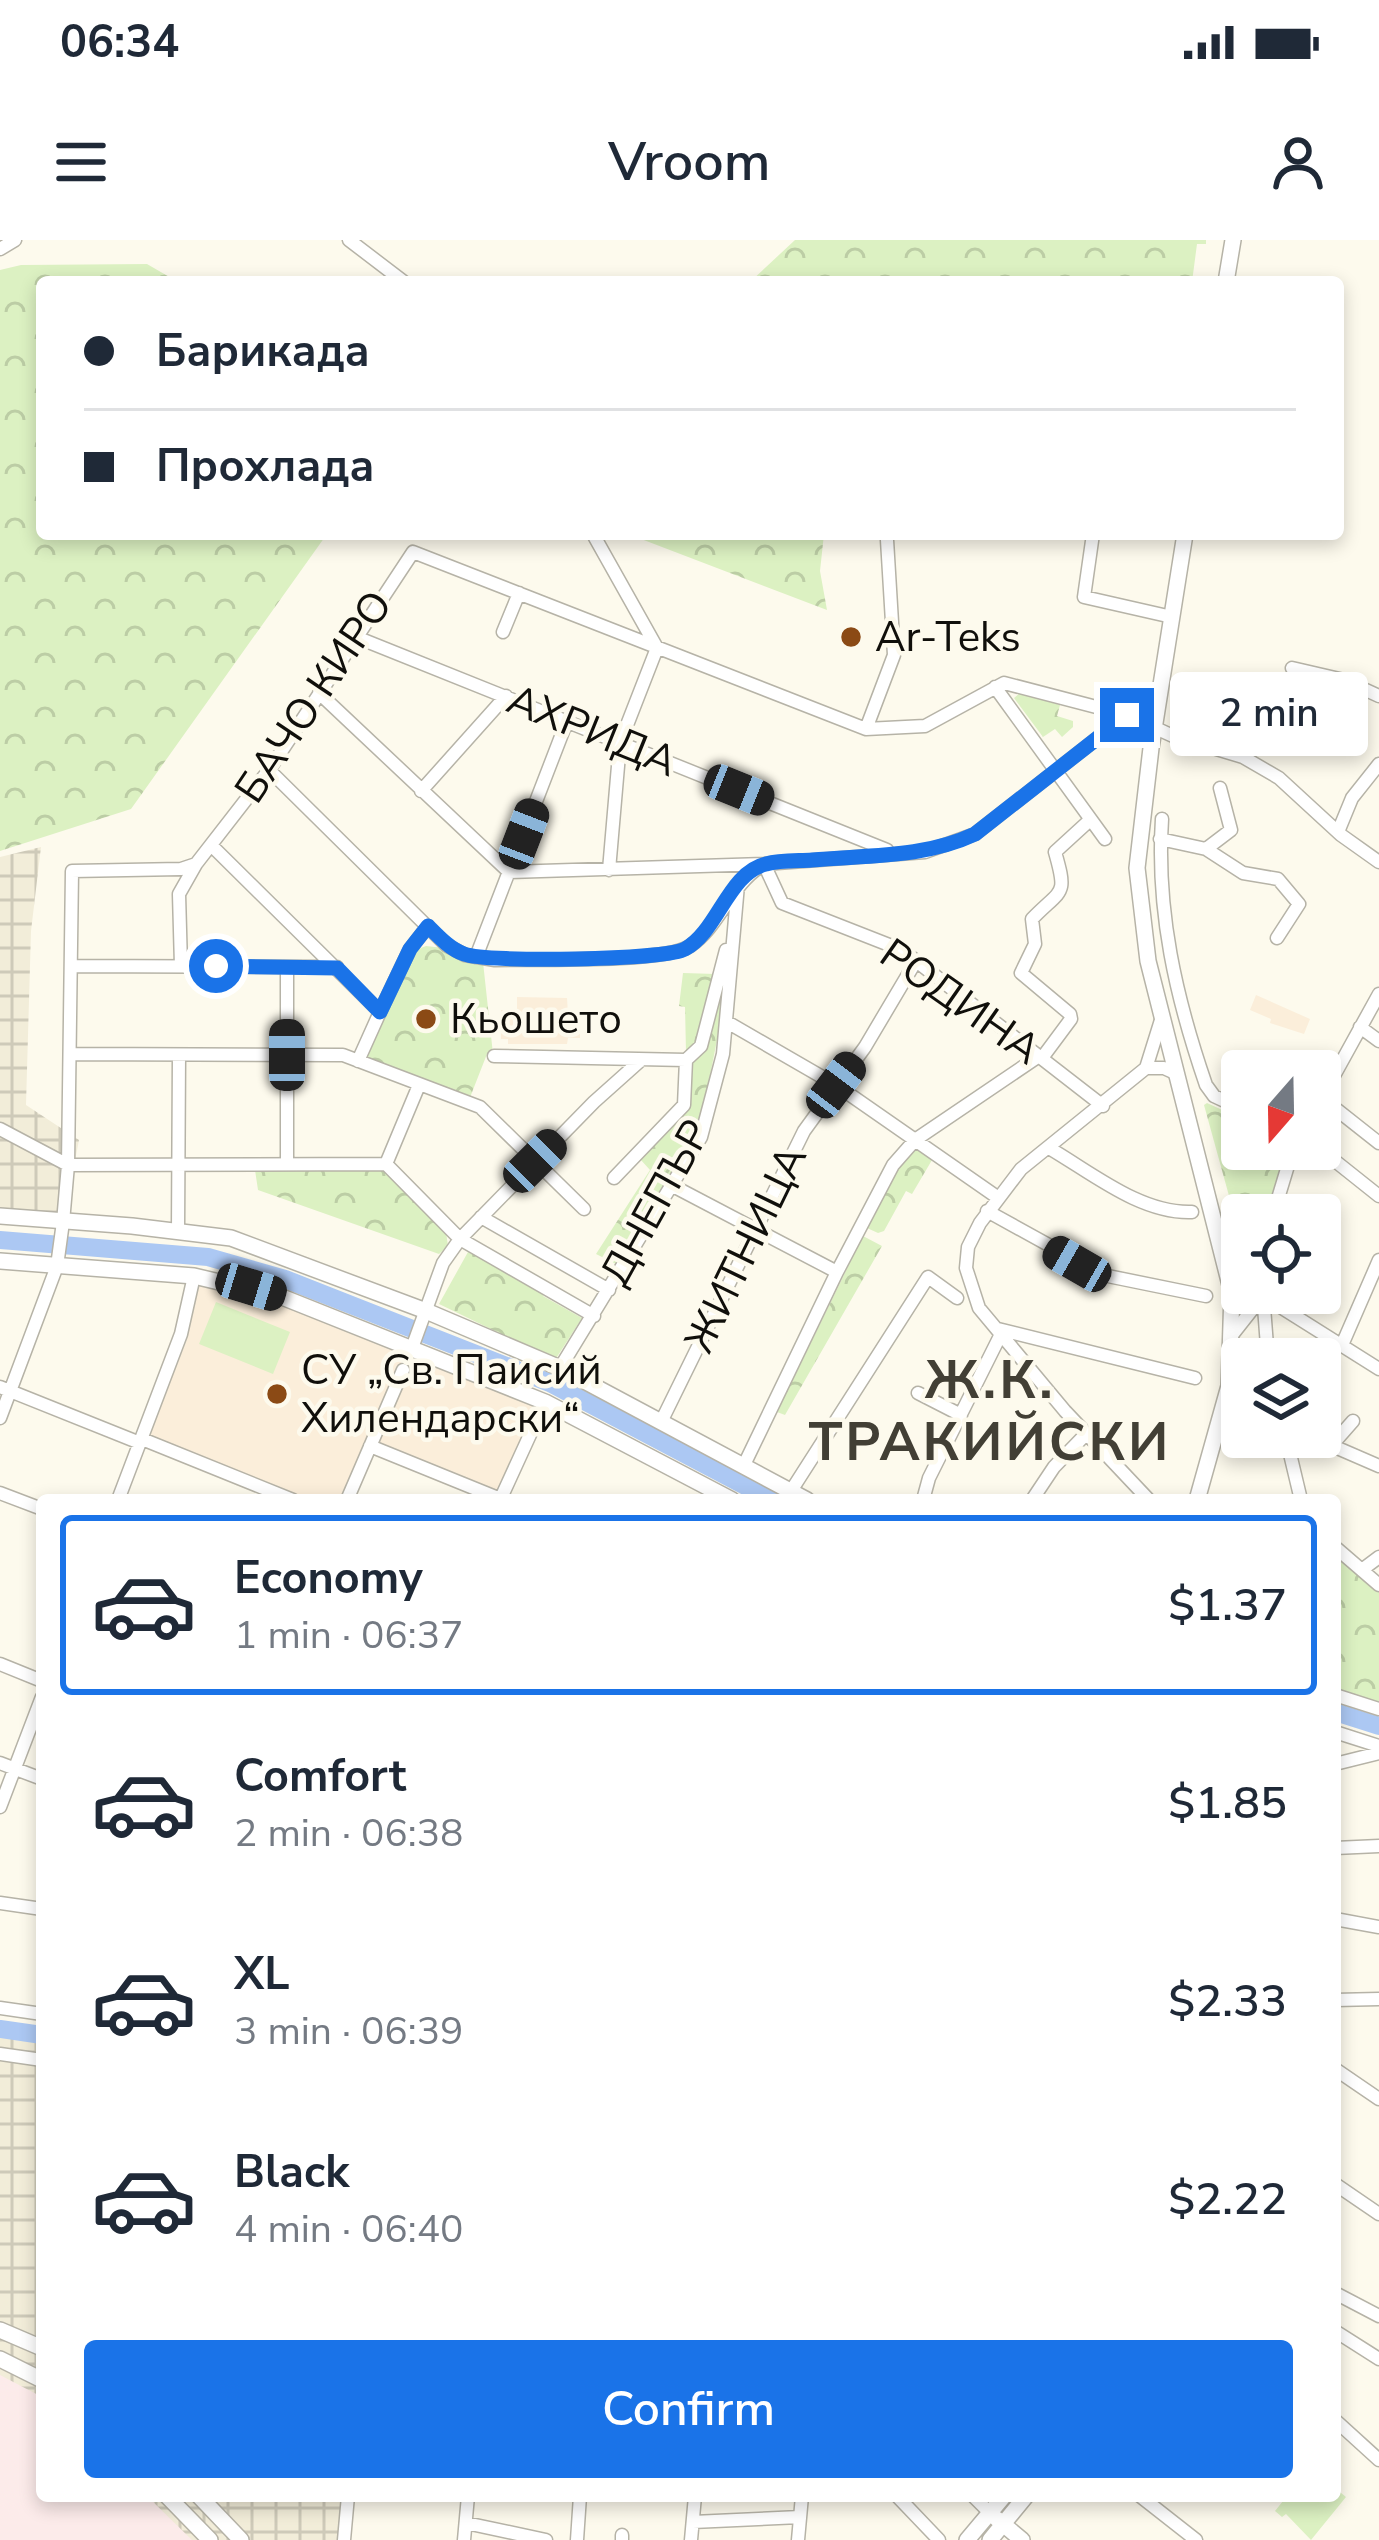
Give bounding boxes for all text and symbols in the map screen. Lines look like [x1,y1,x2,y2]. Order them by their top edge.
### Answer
text: 06:34 [60,12,179,73]
text: Vroom [608,125,771,199]
icon: menu [48,129,114,195]
icon: person [1265,129,1331,195]
text: Барикада [156,321,370,382]
text: Прохлада [156,436,375,497]
street label: БАЧО КИРО [222,580,406,814]
place label: Ar-Teks [875,609,1021,666]
marker: Ar-Teks [838,624,864,650]
street label: АХРИДА [499,671,685,791]
callout: 2 min [1169,673,1367,757]
text: 2 min [1219,687,1319,740]
route end [1100,688,1154,742]
car [699,760,779,820]
car [494,794,554,874]
street label: РОДИНА [868,926,1052,1078]
route start [189,939,243,993]
place label: Кьошето [450,991,622,1048]
marker: Кьошето [413,1006,439,1032]
car [269,1019,305,1091]
car [800,1045,872,1125]
north arrow [1221,1050,1341,1170]
map controls [1221,1050,1341,1458]
street label: ДНЕПЪР [587,1110,725,1296]
car [497,1123,573,1199]
street label: ЖИТНИЦА [671,1136,821,1362]
button: locate [1221,1194,1341,1314]
car [1037,1230,1117,1298]
car [211,1259,291,1315]
button: layers [1221,1338,1341,1458]
place label: СУ „Св. Паисий Хилендарски“ [301,1342,602,1447]
district label: Ж.К. ТРАКИЙСКИ [809,1343,1171,1479]
marker: СУ „Св. Паисий Хилендарски“ [264,1381,290,1407]
text: Economy [234,1548,423,1609]
icon: car [90,1551,198,1659]
text: $1.37 [1168,1575,1287,1636]
text: 1 min · 06:37 [234,1609,463,1662]
text: Comfort [234,1746,406,1807]
icon: car [90,1749,198,1857]
text: $1.85 [1168,1773,1287,1834]
text: 2 min · 06:38 [234,1807,463,1860]
text: XL [234,1944,290,2005]
icon: car [90,1947,198,2055]
text: $2.33 [1168,1971,1287,2032]
text: 3 min · 06:39 [234,2005,463,2058]
text: Black [234,2142,349,2203]
icon: car [90,2145,198,2253]
text: $2.22 [1168,2169,1287,2230]
text: 4 min · 06:40 [234,2203,463,2256]
button: Confirm [84,2340,1293,2478]

